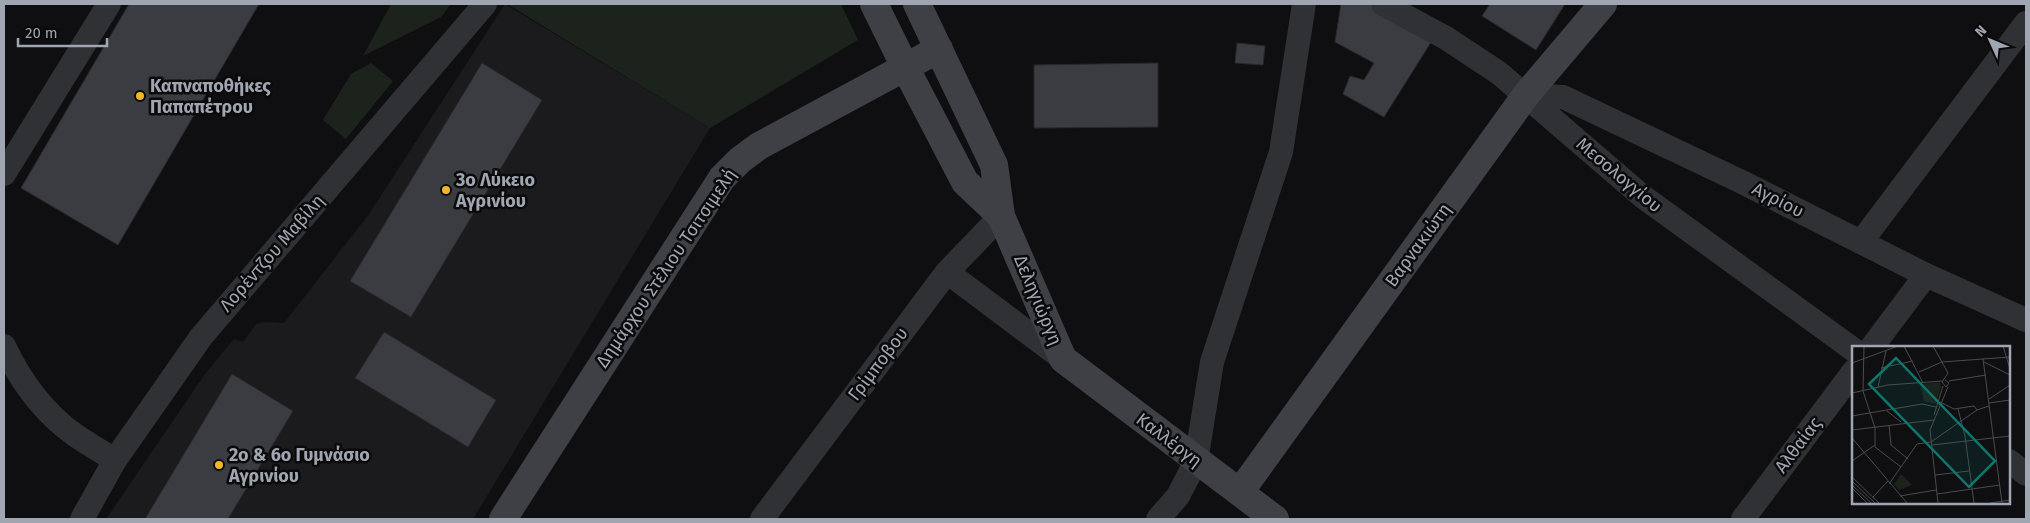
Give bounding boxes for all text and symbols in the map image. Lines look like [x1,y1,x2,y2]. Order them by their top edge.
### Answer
scale bar [18,15,106,47]
north arrow [1965,15,2015,65]
text: N [1972,22,1990,41]
text: 20 m [25,24,58,42]
place label: Καπναποθήκες Παπαπέτρου [150,75,271,118]
marker: Καπναποθήκες Παπαπέτρου [134,90,146,102]
street label: Μεσολογγίου [1572,133,1666,217]
street label: Δημάρχου Στέλιου Τσιτσιμελή [591,164,741,372]
place label: 3ο Λύκειο Αγρινίου [455,169,535,212]
street label: Αγρίου [1748,178,1808,222]
marker: 3ο Λύκειο Αγρινίου [440,184,452,196]
street label: Λορέντζου Μαβίλη [215,190,329,316]
street label: Βαρνακιώτη [1380,199,1456,291]
street label: Δεληγιώργη [1009,252,1067,348]
street label: Γρίμποβου [843,323,913,405]
inset map [1852,346,2010,503]
street label: Καλλέργη [1132,408,1206,472]
street label: Αλθαίας [1770,412,1826,477]
place label: 2ο & 6ο Γυμνάσιο Αγρινίου [228,444,370,487]
marker: 2ο & 6ο Γυμνάσιο Αγρινίου [213,459,225,471]

